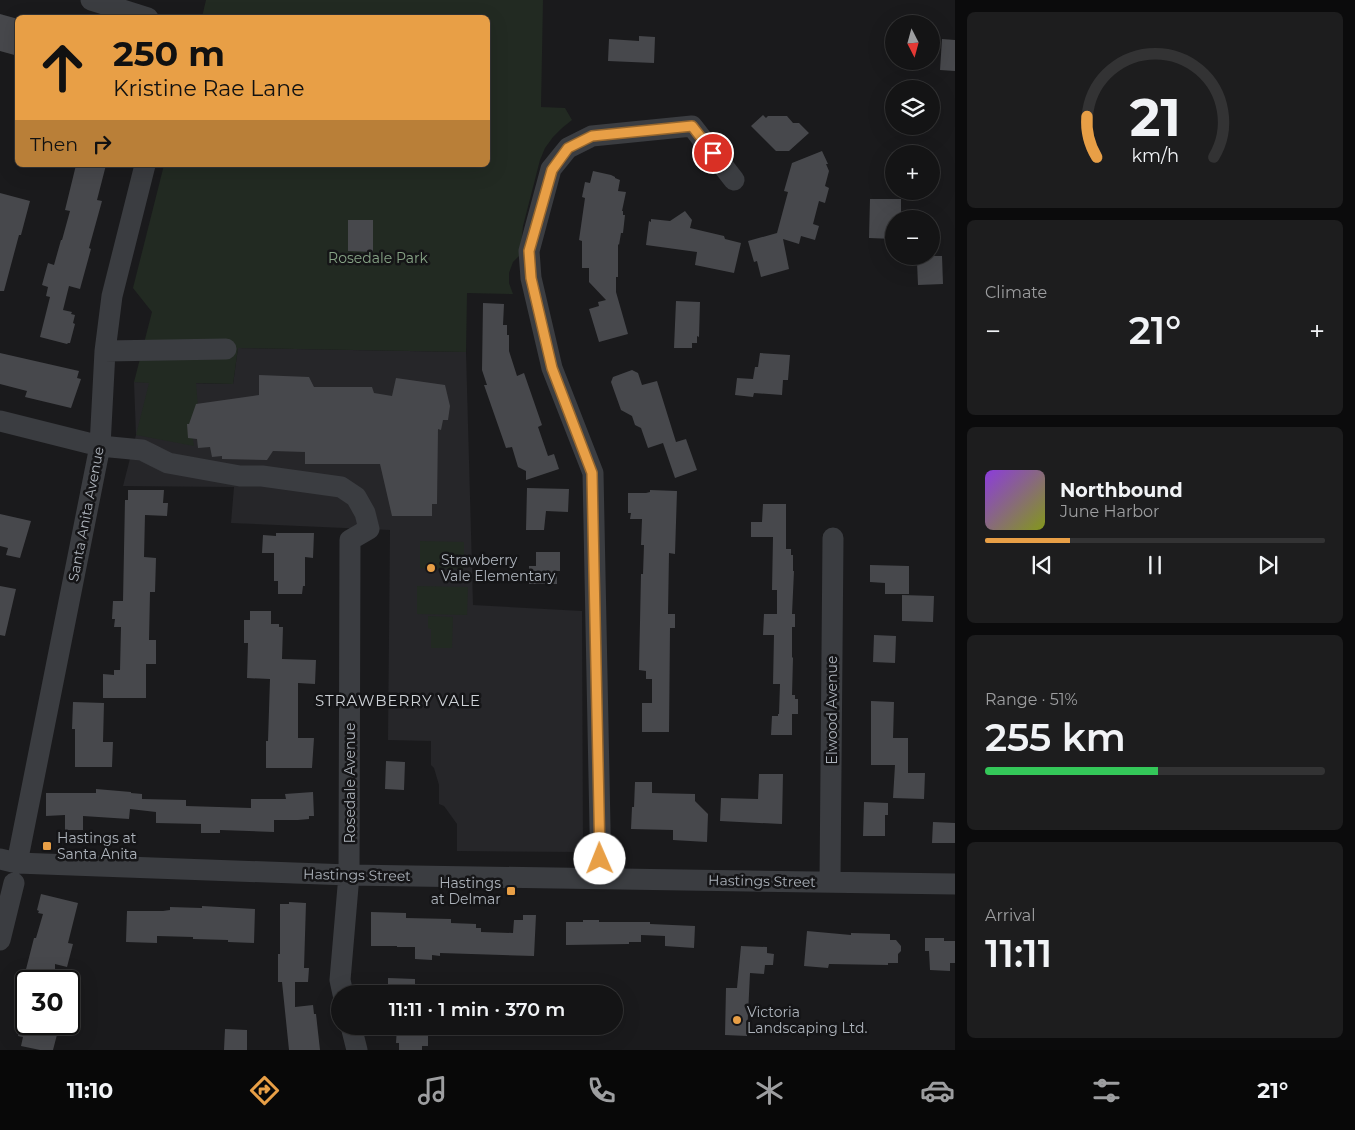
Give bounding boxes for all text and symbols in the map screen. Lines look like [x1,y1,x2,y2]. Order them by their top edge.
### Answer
north arrow [885,15,940,70]
map controls [885,15,940,265]
text: 250 m [113,32,225,75]
icon: ahead [30,35,95,100]
text: Kristine Rae Lane [113,75,304,102]
button: layers [885,80,940,135]
text: 21 [1129,86,1181,149]
icon: right [88,130,116,158]
pin [692,132,734,174]
text: Then [30,133,78,156]
icon: arrive [699,139,727,167]
button: + [885,145,940,200]
text: km/h [1131,145,1179,166]
button: − [885,210,940,265]
park label: Rosedale Park [328,249,429,267]
text: Climate [985,283,1047,302]
text: 21° [1129,307,1181,354]
text: − [985,314,1001,348]
text: + [1309,314,1325,348]
street label: Santa Anita Avenue [64,445,108,583]
text: Northbound [1060,479,1183,502]
text: June Harbor [1060,502,1159,521]
place label: Strawberry Vale Elementary [441,551,556,585]
icon: previous [1028,551,1056,579]
icon: pause [1141,551,1169,579]
icon: next [1254,551,1282,579]
marker: Strawberry Vale Elementary [425,562,437,574]
street label: Elwood Avenue [823,656,841,764]
text: Range · 51% [985,690,1078,709]
district label: STRAWBERRY VALE [315,691,481,710]
text: 255 km [985,714,1126,761]
street label: Rosedale Avenue [341,723,359,843]
place label: Hastings at Santa Anita [57,829,137,863]
position arrow [573,832,625,884]
marker: Hastings at Santa Anita [41,840,53,852]
street label: Hastings Street [303,865,411,885]
street label: Hastings Street [708,871,816,891]
place label: Hastings at Delmar [431,874,501,908]
marker: Hastings at Delmar [505,885,517,897]
text: Arrival [985,906,1035,925]
text: 11:11 [985,930,1052,977]
speed limit sign: 30 [15,970,80,1035]
text: 11:11 · 1 min · 370 m [389,998,565,1021]
place label: Victoria Landscaping Ltd. [747,1003,868,1037]
marker: Victoria Landscaping Ltd. [731,1014,743,1026]
icon: directions [247,1073,282,1108]
icon: music [415,1073,450,1108]
icon: phone [584,1073,619,1108]
icon: climate [752,1073,787,1108]
icon: car [920,1073,955,1108]
icon: filters [1089,1073,1124,1108]
text: 11:10 [67,1077,113,1104]
text: 21° [1257,1077,1288,1104]

